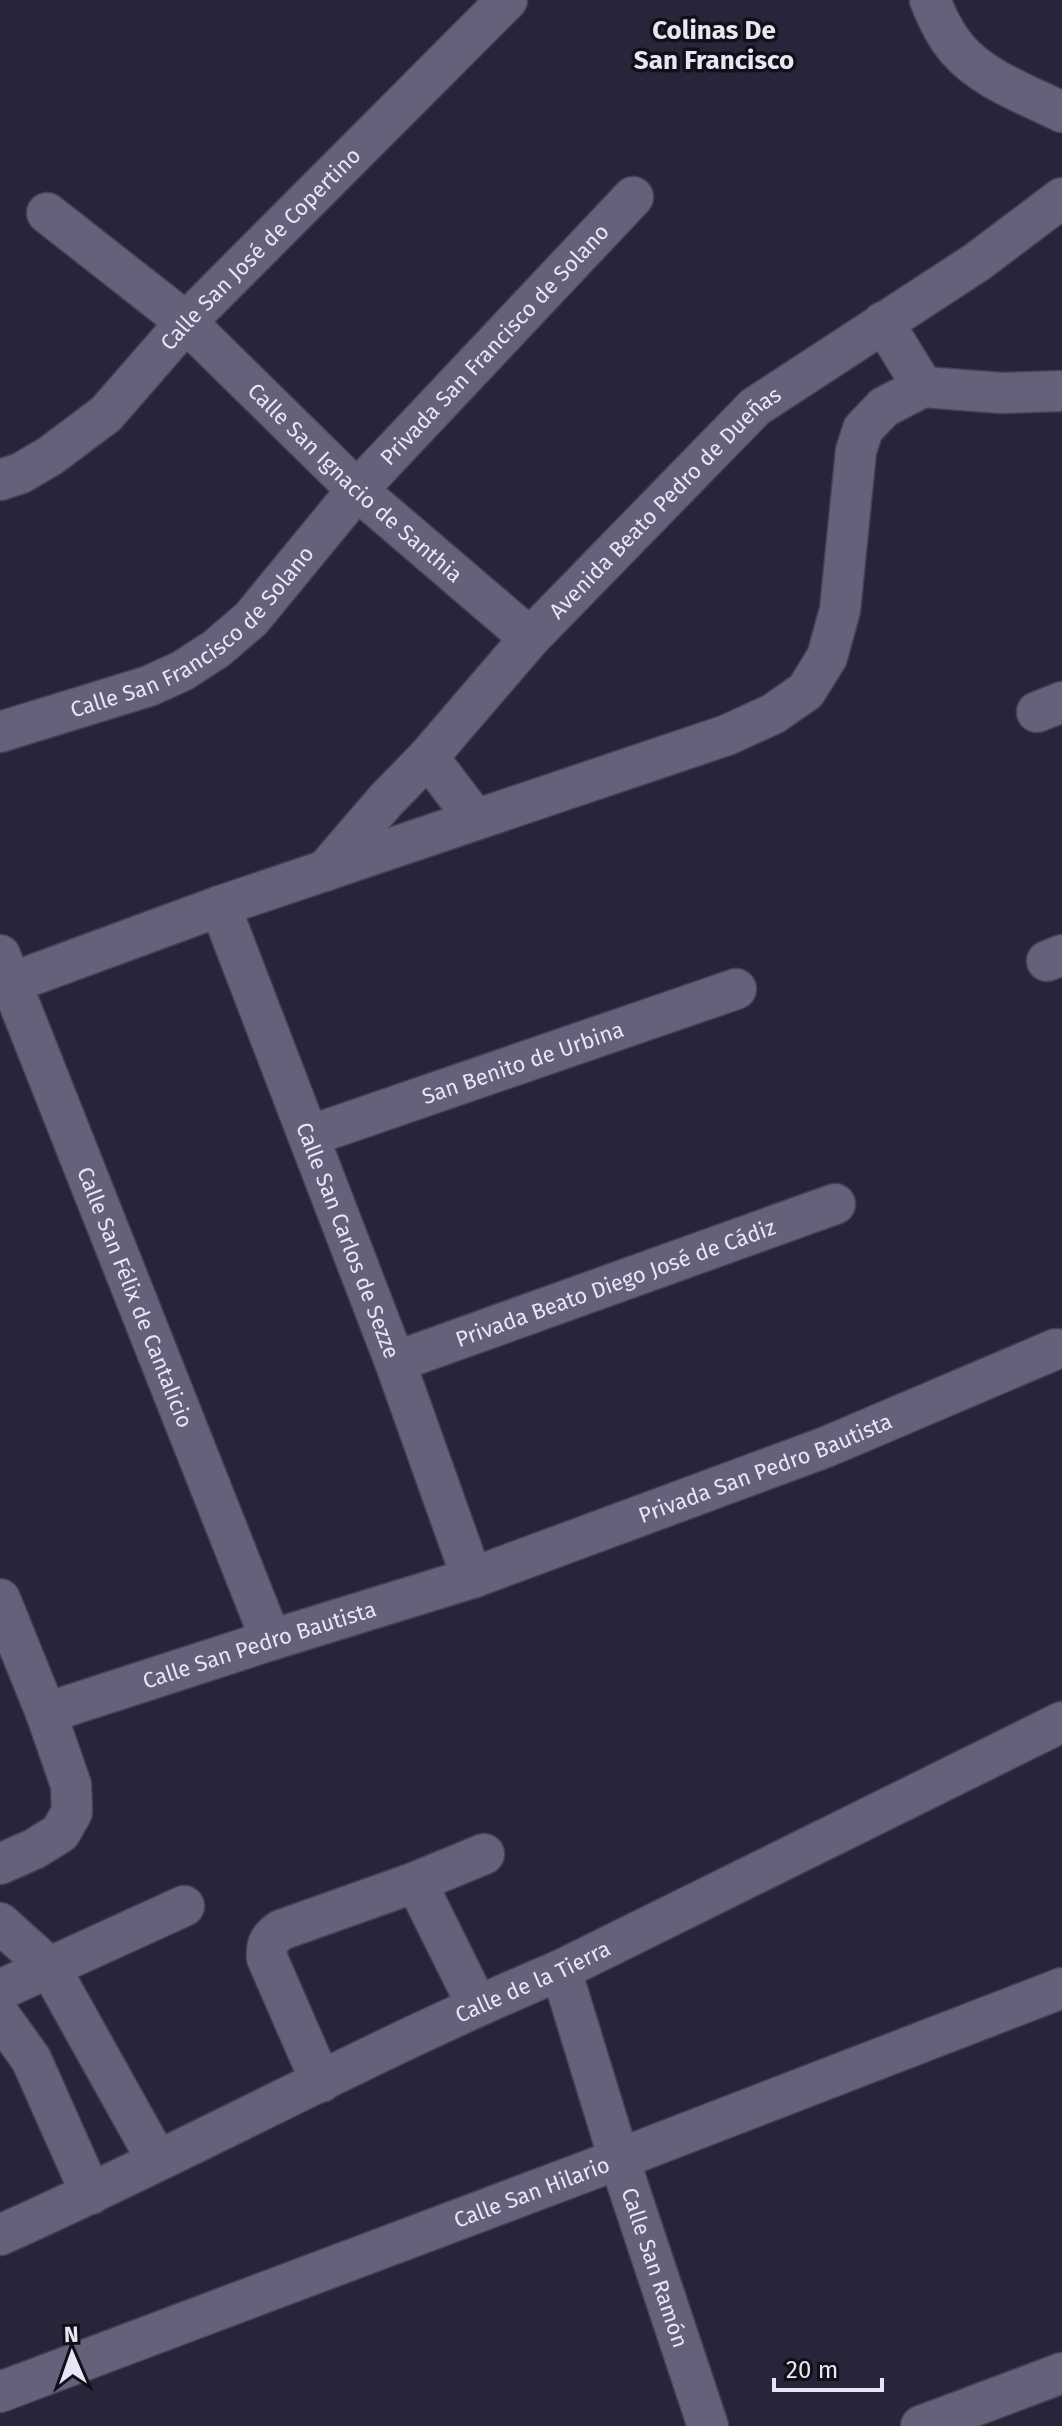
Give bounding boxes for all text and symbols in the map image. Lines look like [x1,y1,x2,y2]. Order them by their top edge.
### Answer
district label: Colinas De San Francisco [634,15,794,76]
street label: Calle San José de Copertino [154,141,366,356]
street label: Privada San Francisco de Solano [374,218,614,471]
street label: Calle San Ignacio de Santhia [242,377,468,588]
street label: Avenida Beato Pedro de Dueñas [543,380,786,624]
street label: Calle San Francisco de Solano [67,540,319,723]
street label: San Benito de Urbina [418,1015,627,1110]
street label: Calle San Carlos de Sezze [291,1118,406,1362]
street label: Calle San Félix de Cantalicio [72,1163,199,1432]
street label: Privada Beato Diego José de Cádiz [452,1213,779,1353]
street label: Privada San Pedro Bautista [635,1407,896,1529]
street label: Calle San Pedro Bautista [139,1595,379,1694]
street label: Calle de la Tierra [451,1934,615,2028]
street label: Calle San Hilario [450,2150,613,2233]
street label: Calle San Ramón [616,2184,694,2351]
north arrow [32,2314,112,2394]
text: N [64,2321,79,2348]
scale bar [774,2342,882,2392]
text: 20 m [786,2356,838,2384]

